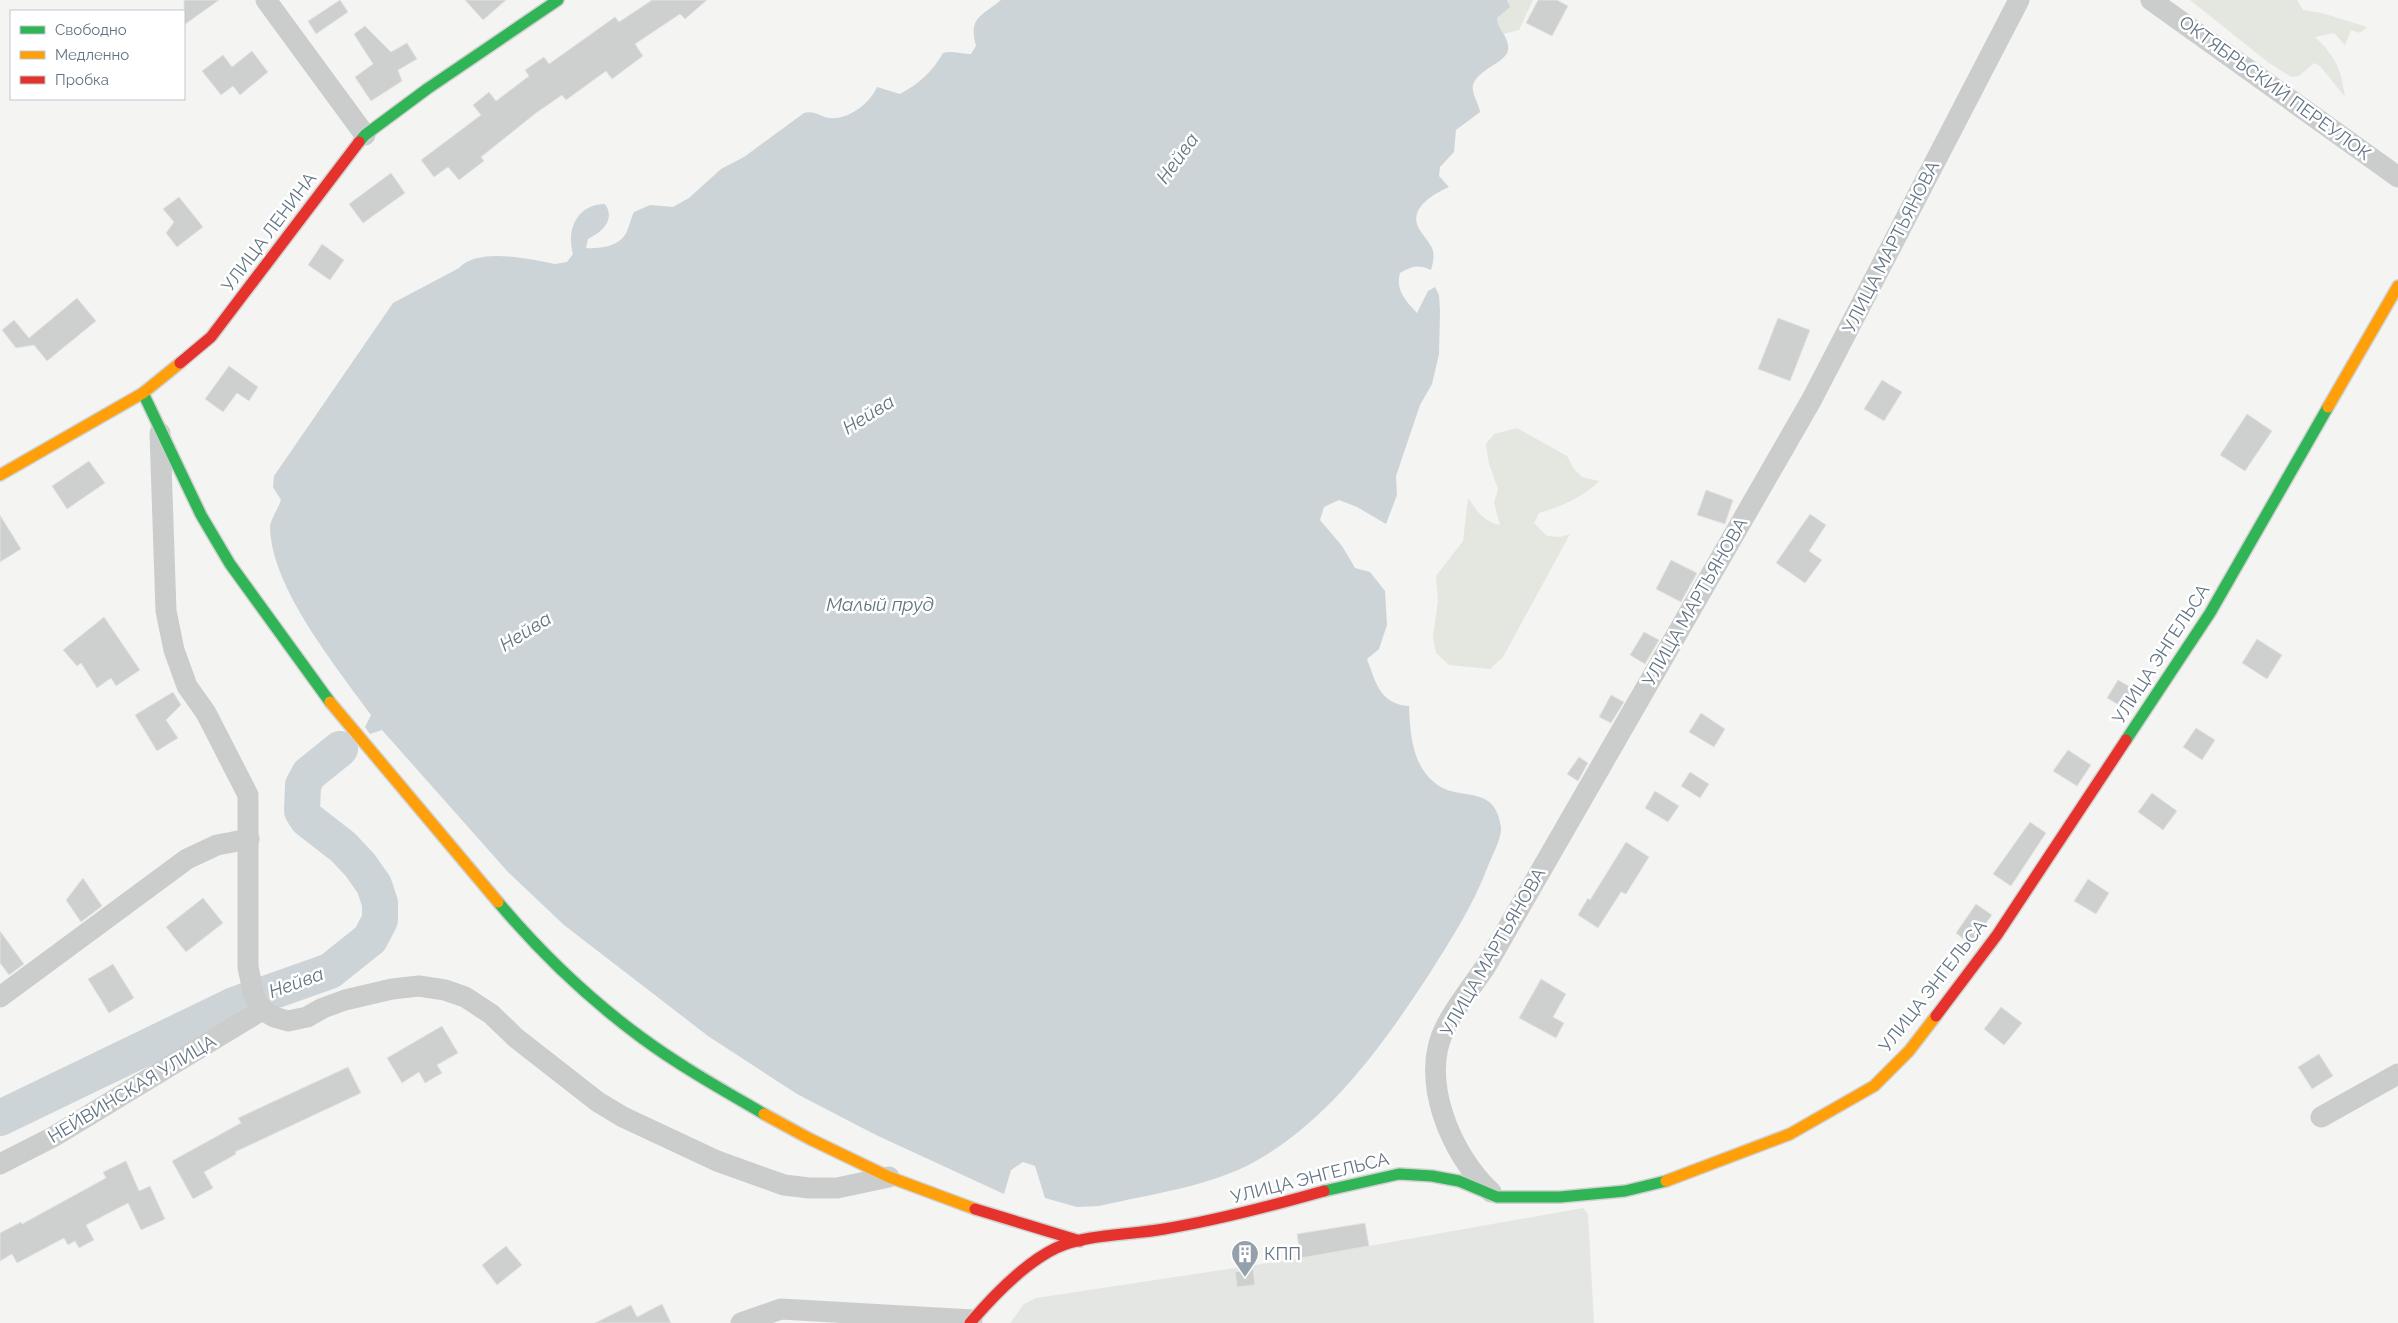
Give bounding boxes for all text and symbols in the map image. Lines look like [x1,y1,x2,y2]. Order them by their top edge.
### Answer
legend [10,10,185,100]
street label: ОКТЯБРЬСКИЙ ПЕРЕУЛОК [2175,11,2375,164]
text: Свободно [55,21,127,39]
text: Медленно [55,46,129,64]
text: Пробка [55,71,109,89]
water label: Нейва [1151,129,1203,187]
street label: УЛИЦА МАРТЬЯНОВА [1838,157,1943,336]
street label: УЛИЦА ЛЕНИНА [217,168,320,295]
water label: Нейва [838,390,898,438]
street label: УЛИЦА МАРТЬЯНОВА [1638,514,1751,689]
street label: УЛИЦА ЭНГЕЛЬСА [2108,580,2214,727]
water label: Малый пруд [826,593,934,615]
water label: Нейва [495,607,555,655]
street label: УЛИЦА МАРТЬЯНОВА [1436,864,1549,1039]
street label: УЛИЦА ЭНГЕЛЬСА [1874,915,1991,1056]
water label: Нейва [266,962,326,1002]
street label: НЕЙВИНСКАЯ УЛИЦА [44,1030,219,1147]
street label: УЛИЦА ЭНГЕЛЬСА [1229,1148,1391,1207]
building icon: КПП [1230,1239,1260,1278]
place label: КПП [1264,1243,1301,1264]

